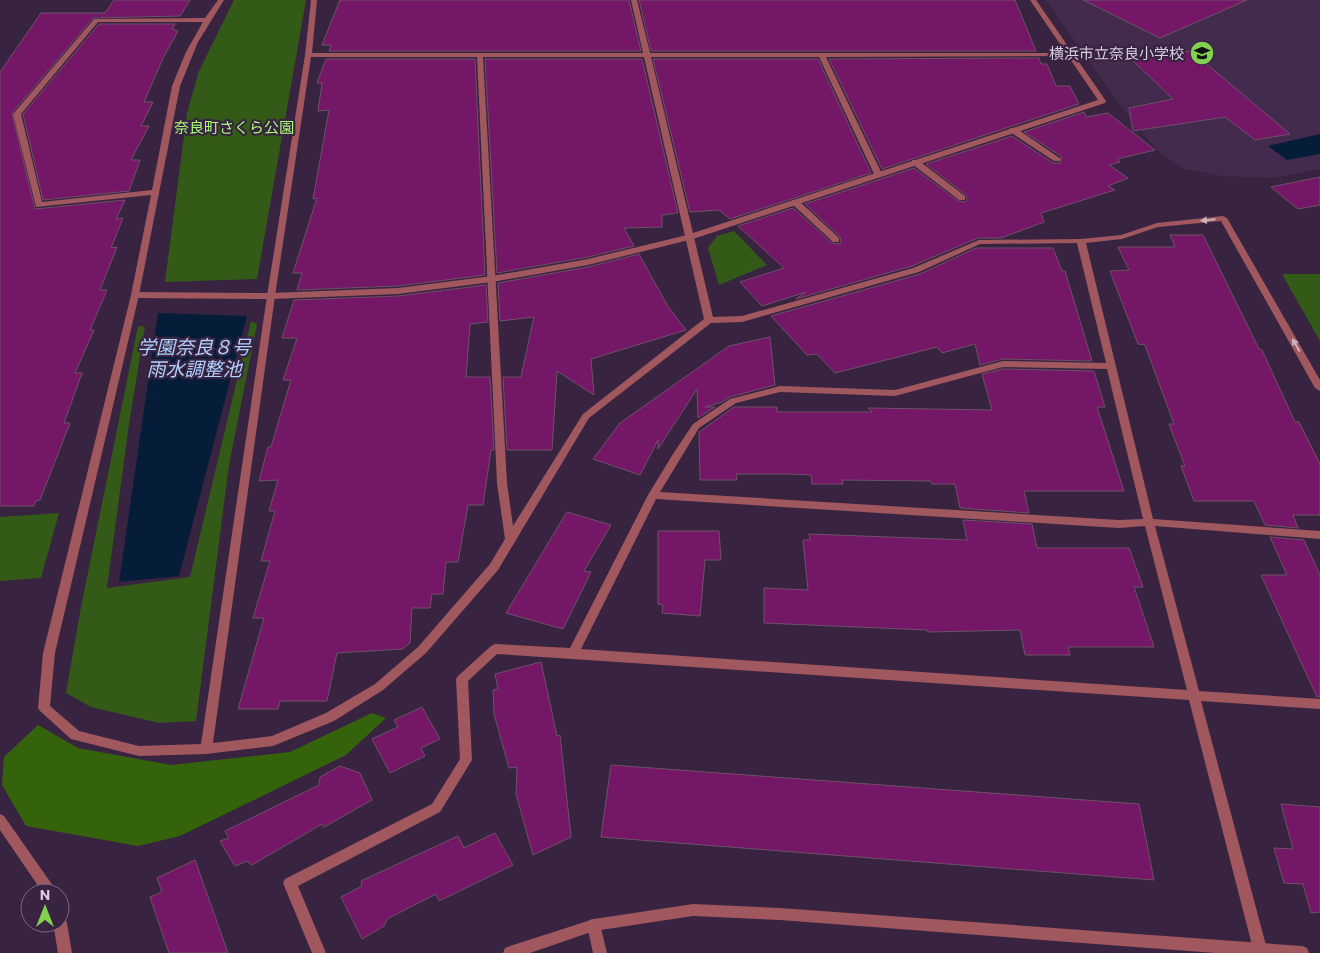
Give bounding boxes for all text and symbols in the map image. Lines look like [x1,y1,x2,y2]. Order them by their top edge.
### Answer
school or university icon: 横浜市立奈良小学校 [1189,40,1215,66]
place label: 横浜市立奈良小学校 [1049,44,1184,62]
park label: 奈良町さくら公園 [174,118,294,136]
one-way arrow [1199,216,1215,224]
water label: 学園奈良８号 雨水調整池 [137,335,253,380]
one-way arrow [1292,338,1300,353]
north arrow [20,883,70,933]
text: N [40,886,50,903]

